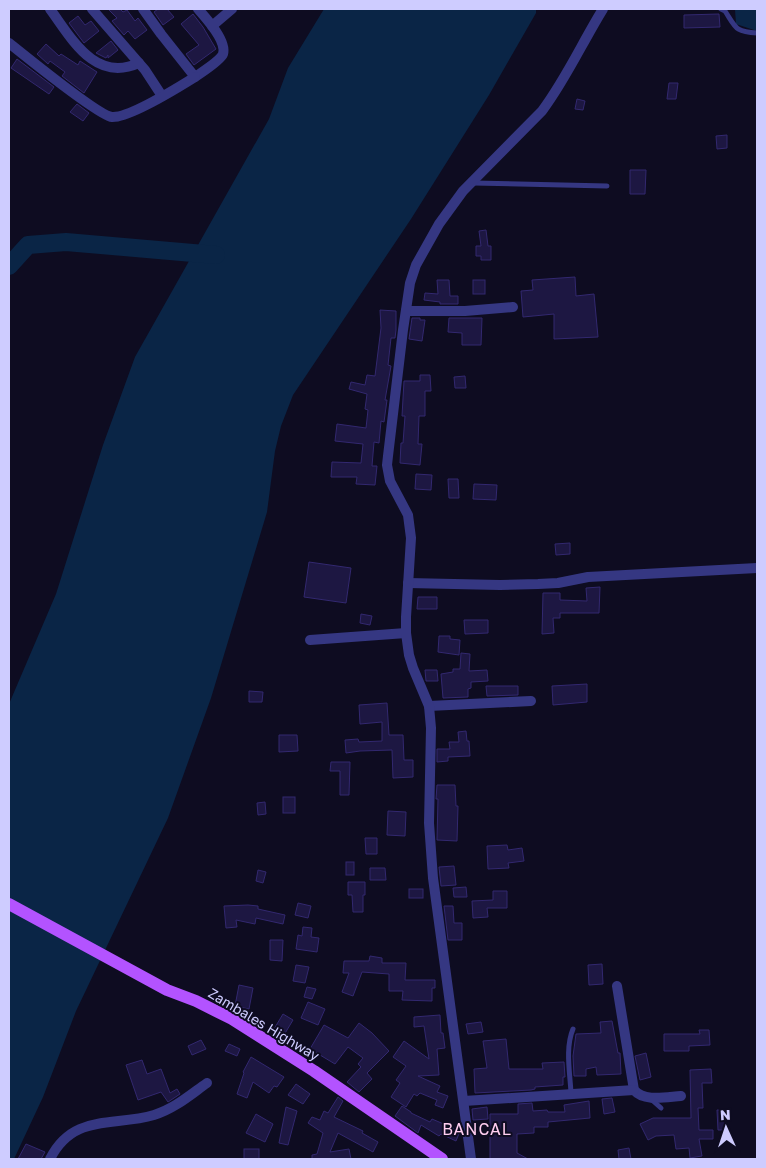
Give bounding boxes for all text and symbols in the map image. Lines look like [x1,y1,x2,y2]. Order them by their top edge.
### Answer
street label: Zambales Highway [205,984,323,1064]
north arrow [701,1103,751,1153]
text: N [720,1106,731,1123]
district label: BANCAL [442,1119,512,1139]

